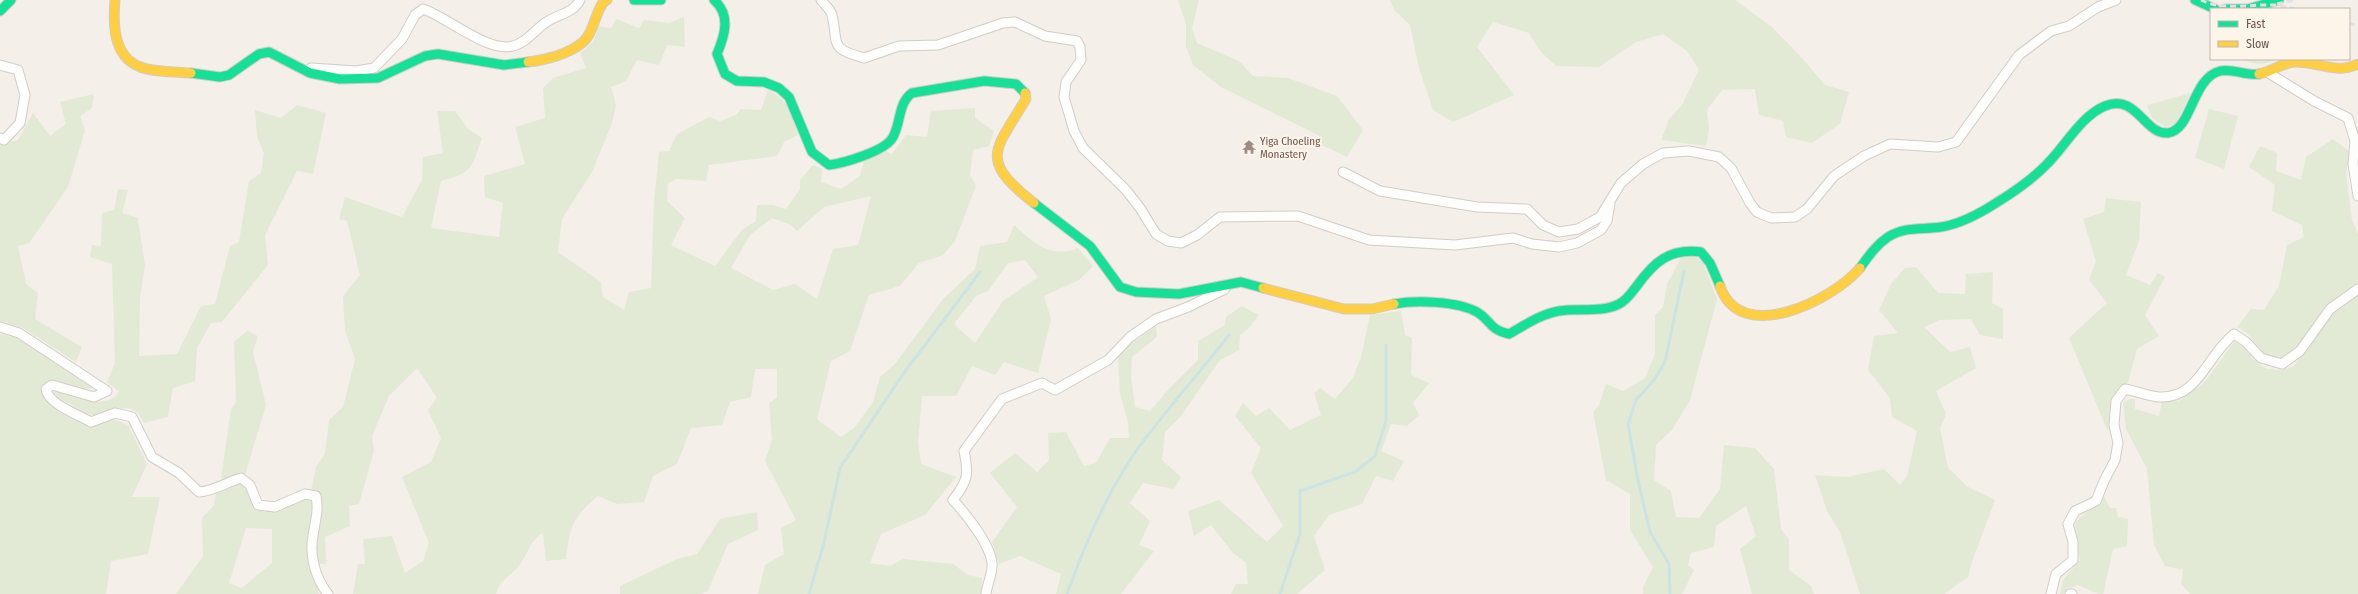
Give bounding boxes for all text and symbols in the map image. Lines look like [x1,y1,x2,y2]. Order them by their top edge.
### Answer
legend [2210,8,2350,60]
text: Fast [2246,17,2265,31]
text: Slow [2246,37,2269,51]
place label: Yiga Choeling Monastery [1260,135,1321,161]
temple icon: Yiga Choeling Monastery [1241,139,1257,155]

